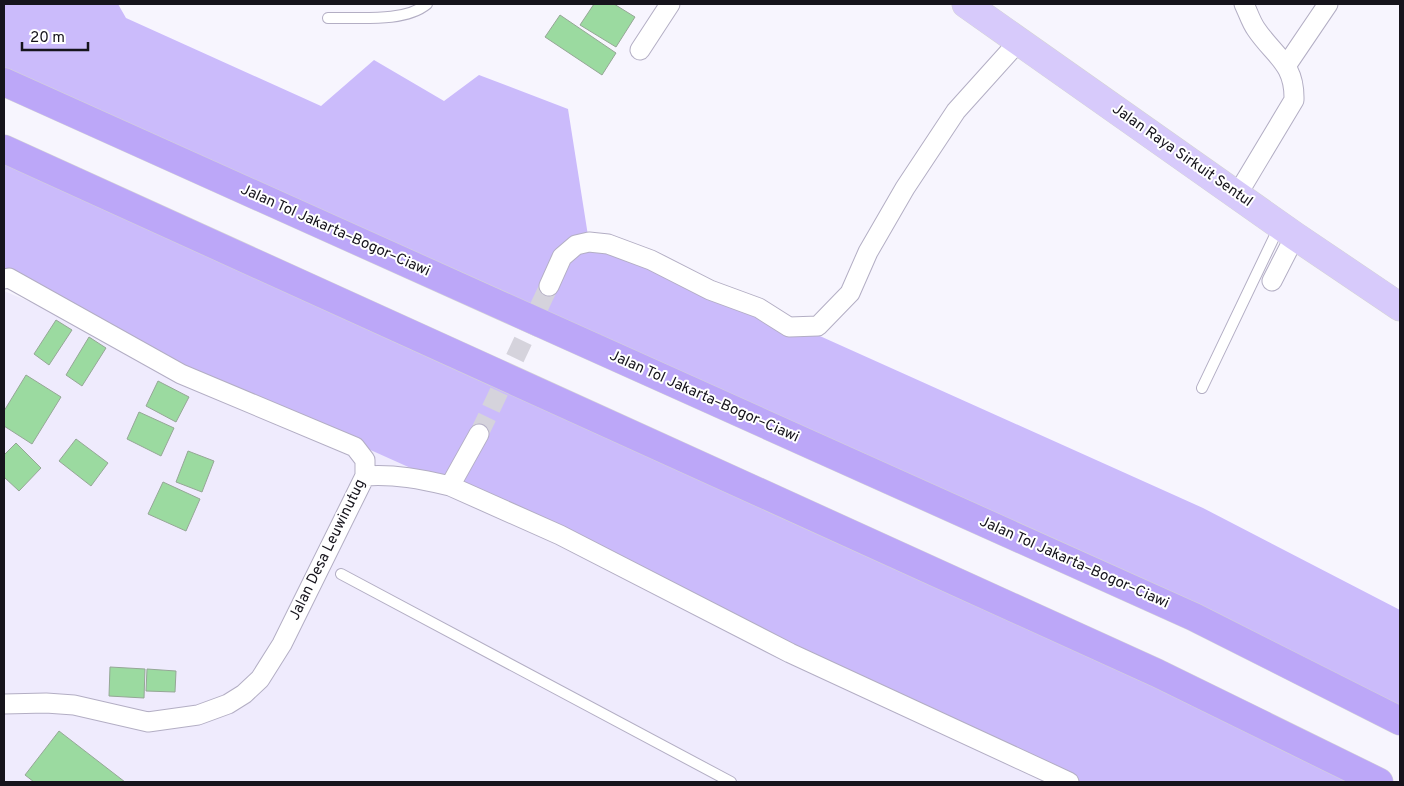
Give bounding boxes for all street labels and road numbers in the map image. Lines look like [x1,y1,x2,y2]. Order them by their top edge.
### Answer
street label: Jalan Raya Sirkuit Sentul [1108,100,1256,212]
street label: Jalan Tol Jakarta–Bogor–Ciawi [237,181,433,281]
street label: Jalan Tol Jakarta–Bogor–Ciawi [606,347,802,447]
street label: Jalan Desa Leuwinutug [286,476,370,624]
street label: Jalan Tol Jakarta–Bogor–Ciawi [976,513,1172,613]

